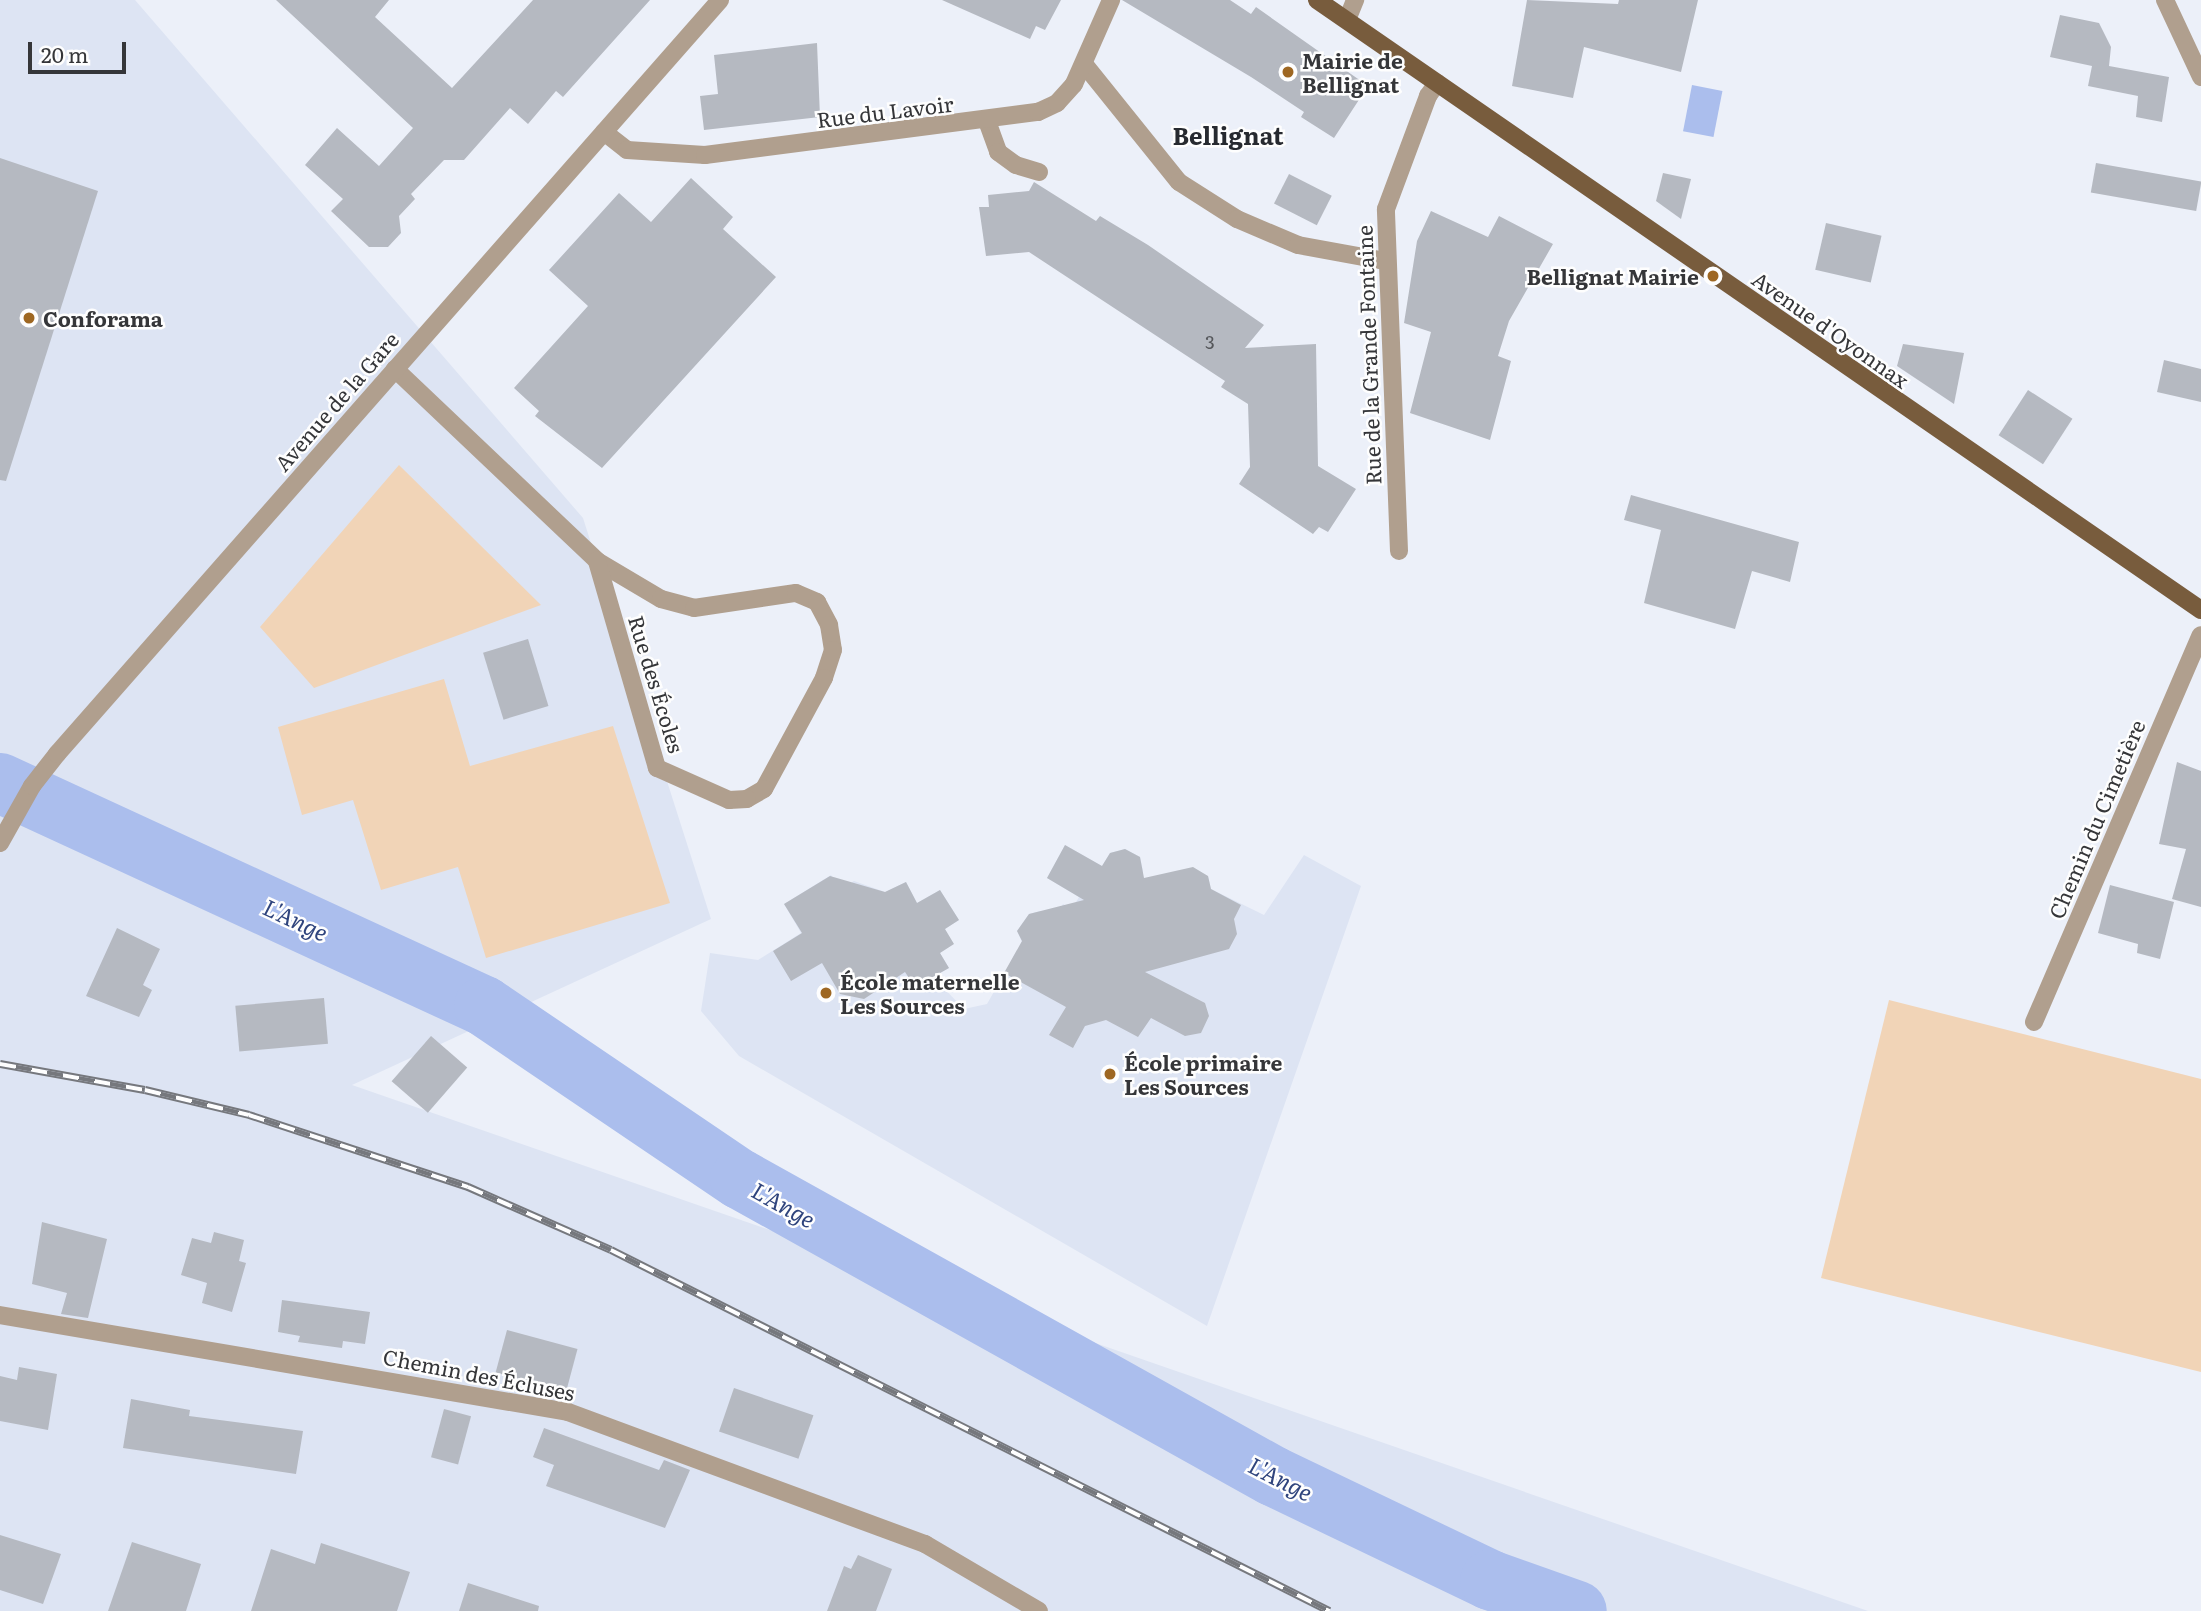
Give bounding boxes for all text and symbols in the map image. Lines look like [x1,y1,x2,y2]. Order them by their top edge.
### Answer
scale bar [32,28,130,72]
text: 20 m [41,38,88,69]
place label: Mairie de Bellignat [1302,47,1403,97]
marker: Mairie de Bellignat [1280,64,1296,80]
street label: Rue du Lavoir [815,90,955,132]
district label: Bellignat [1172,121,1284,149]
street label: Rue de la Grande Fontaine [1351,225,1385,485]
place label: Bellignat Mairie [1527,263,1699,289]
street label: Avenue d'Oyonnax [1748,265,1914,393]
marker: Bellignat Mairie [1705,268,1721,284]
place label: Conforama [43,305,163,331]
marker: Conforama [21,310,37,326]
street label: Avenue de la Gare [269,326,403,476]
house number: 3 [1205,331,1215,353]
street label: Rue des Écoles [624,612,690,756]
street label: Chemin du Cimetière [2043,716,2149,922]
water label: L'Ange [259,892,333,946]
place label: École maternelle Les Sources [840,968,1020,1018]
marker: École maternelle Les Sources [818,985,834,1001]
place label: École primaire Les Sources [1124,1049,1282,1099]
marker: École primaire Les Sources [1102,1066,1118,1082]
water label: L'Ange [748,1175,820,1233]
street label: Chemin des Écluses [381,1343,577,1405]
water label: L'Ange [1245,1450,1317,1506]

